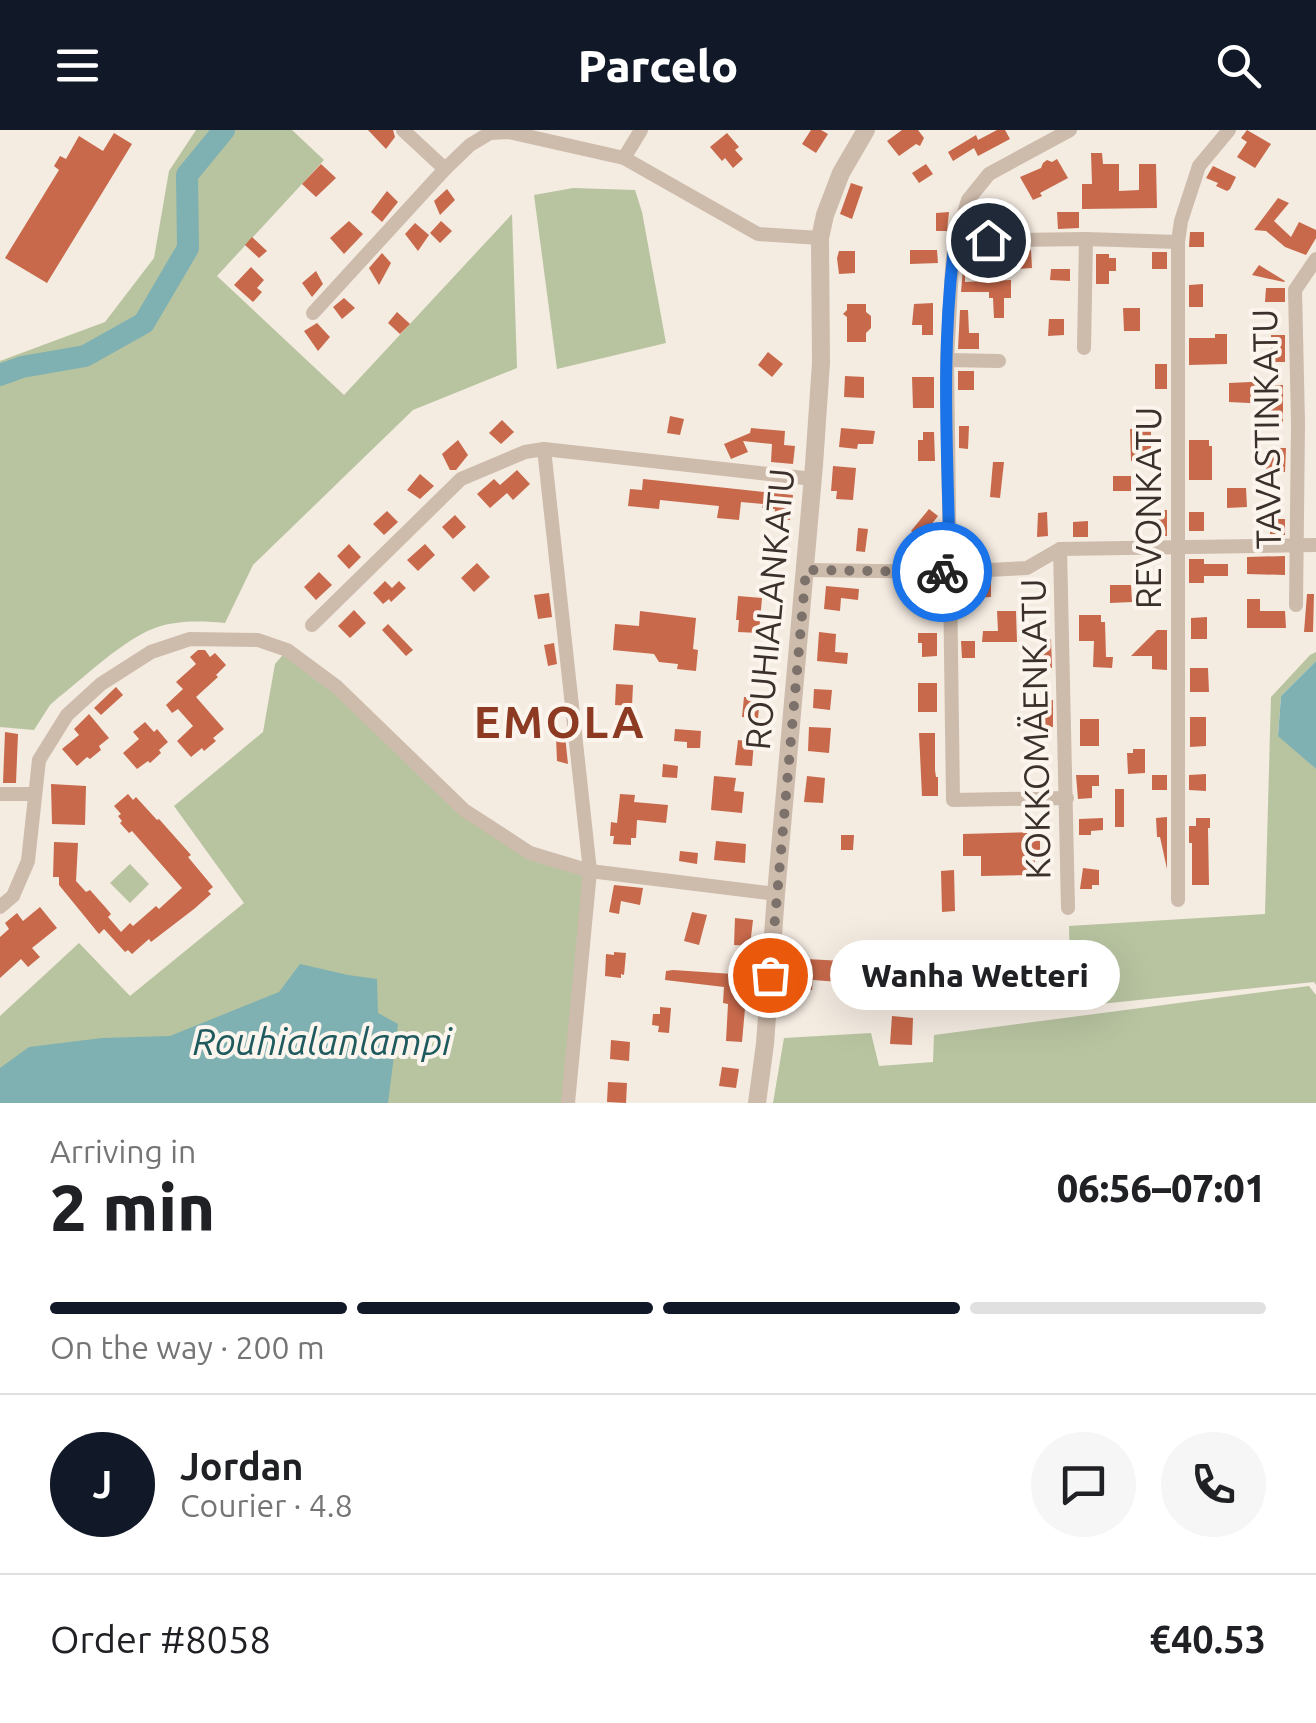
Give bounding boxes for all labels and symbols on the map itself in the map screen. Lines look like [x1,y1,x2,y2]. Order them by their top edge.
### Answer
pin [946,198,1031,283]
street label: TAVASTINKATU [1244,308,1288,550]
street label: REVONKATU [1128,407,1168,609]
street label: ROUHIALANKATU [737,467,801,751]
courier [892,522,992,622]
street label: KOKKOMÄENKATU [1012,578,1058,880]
district label: EMOLA [474,696,646,747]
pin [728,933,813,1018]
callout: Wanha Wetteri [830,940,1120,1010]
water label: Rouhialanlampi [192,1020,453,1062]

